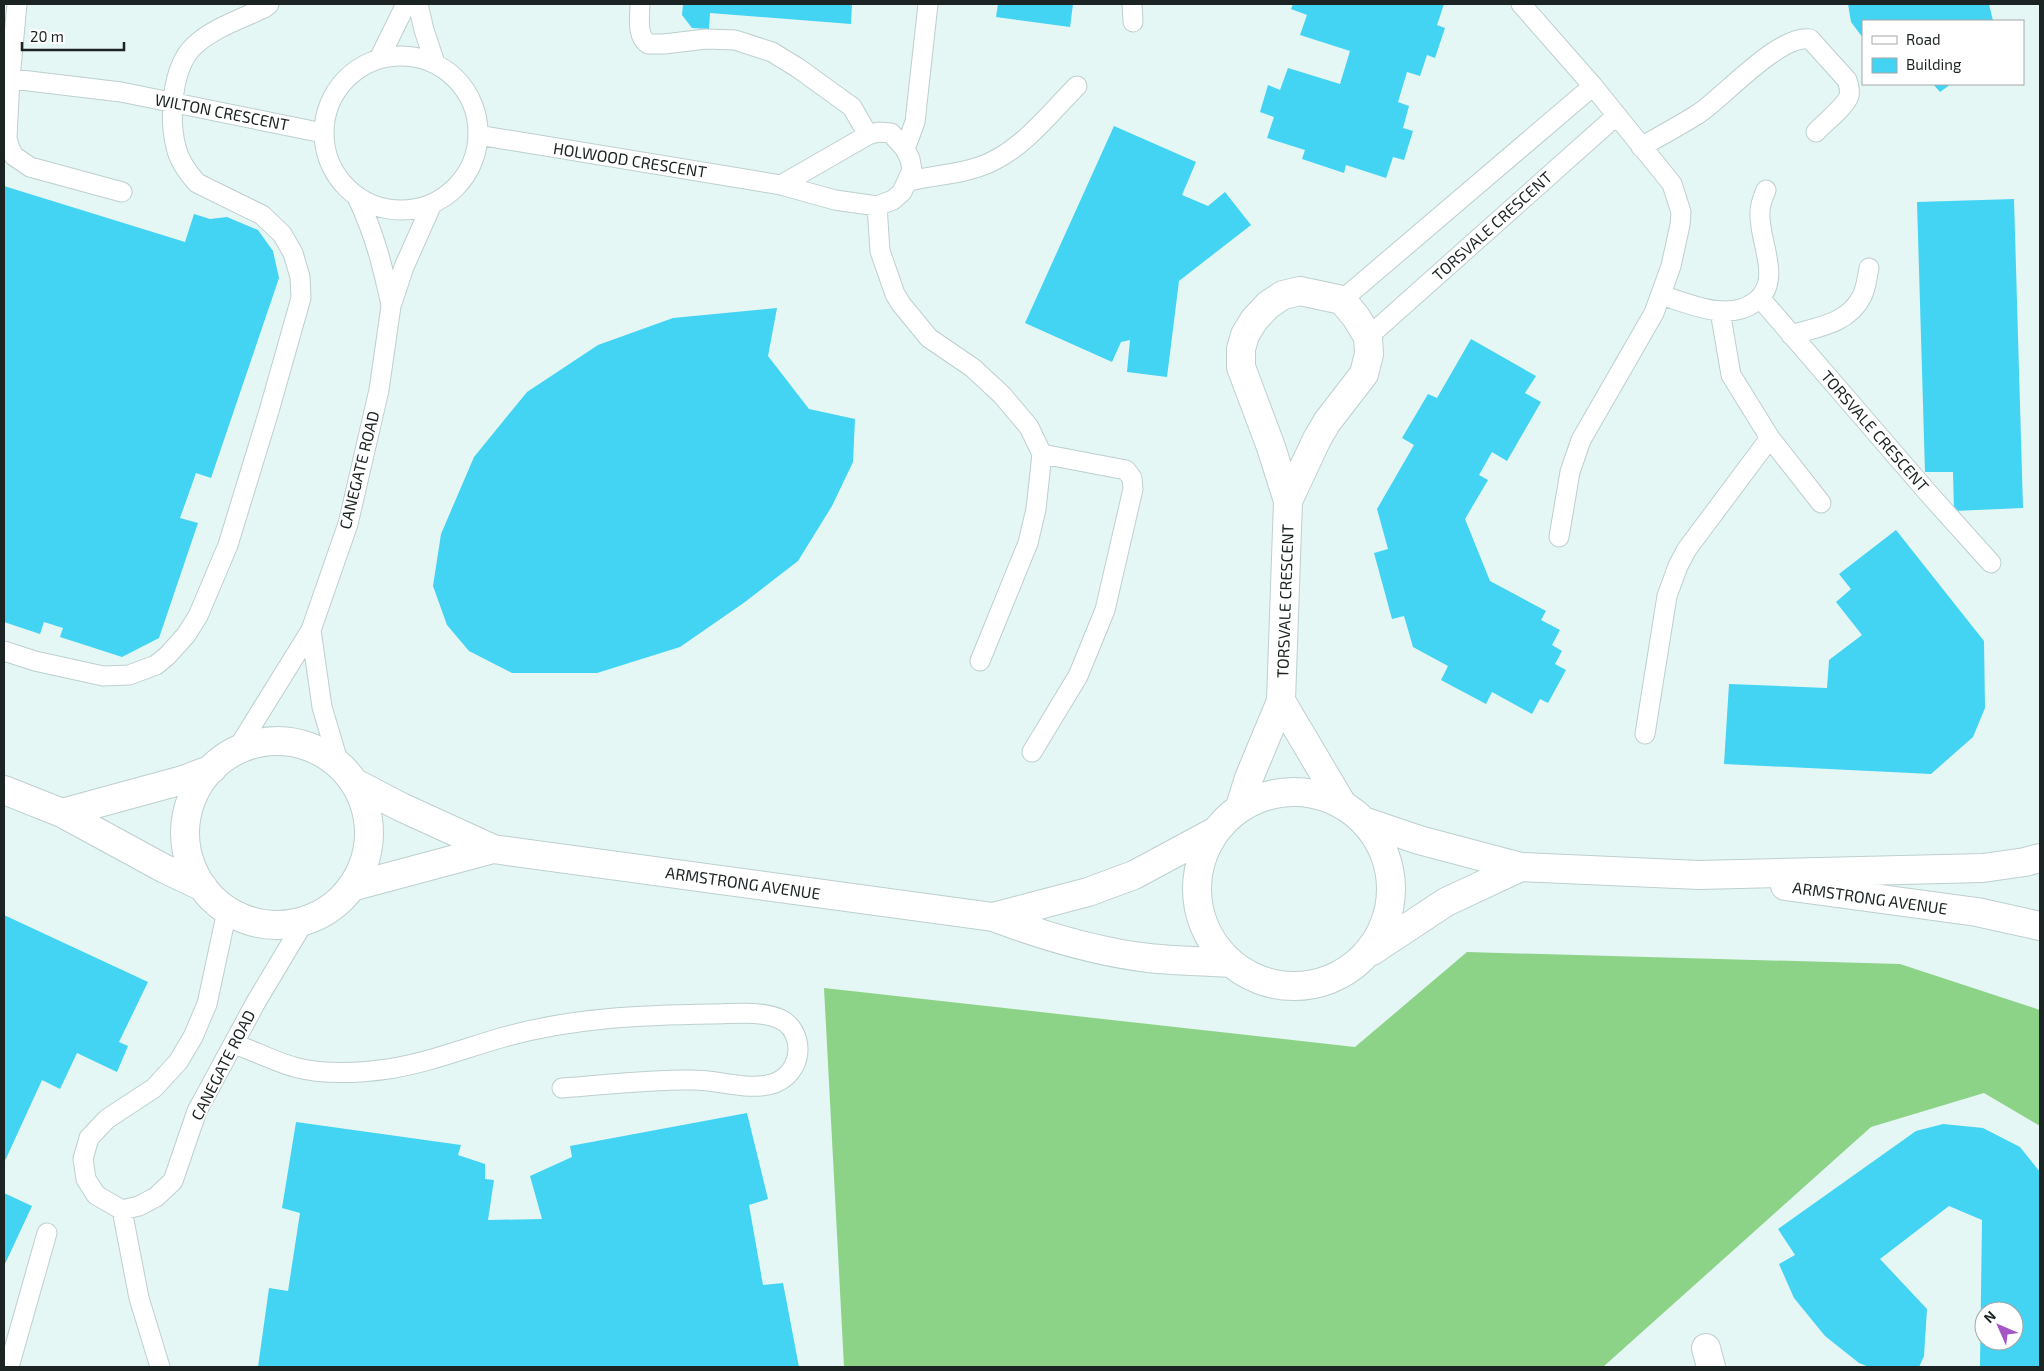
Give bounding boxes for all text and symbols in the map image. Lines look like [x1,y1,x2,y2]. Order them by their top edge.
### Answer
scale bar [22,20,125,52]
legend [1862,20,2024,85]
text: 20 m [30,27,64,45]
text: Road [1906,30,1941,48]
text: Building [1906,55,1962,73]
street label: WILTON CRESCENT [153,89,291,134]
street label: HOLWOOD CRESCENT [552,138,708,181]
street label: TORSVALE CRESCENT [1428,167,1555,284]
street label: TORSVALE CRESCENT [1818,366,1933,495]
street label: CANEGATE ROAD [335,409,382,531]
street label: TORSVALE CRESCENT [1272,524,1297,678]
street label: ARMSTRONG AVENUE [664,862,822,903]
street label: ARMSTRONG AVENUE [1791,877,1949,918]
street label: CANEGATE ROAD [187,1006,259,1123]
north arrow [1974,1301,2024,1351]
text: N [1980,1307,1999,1326]

